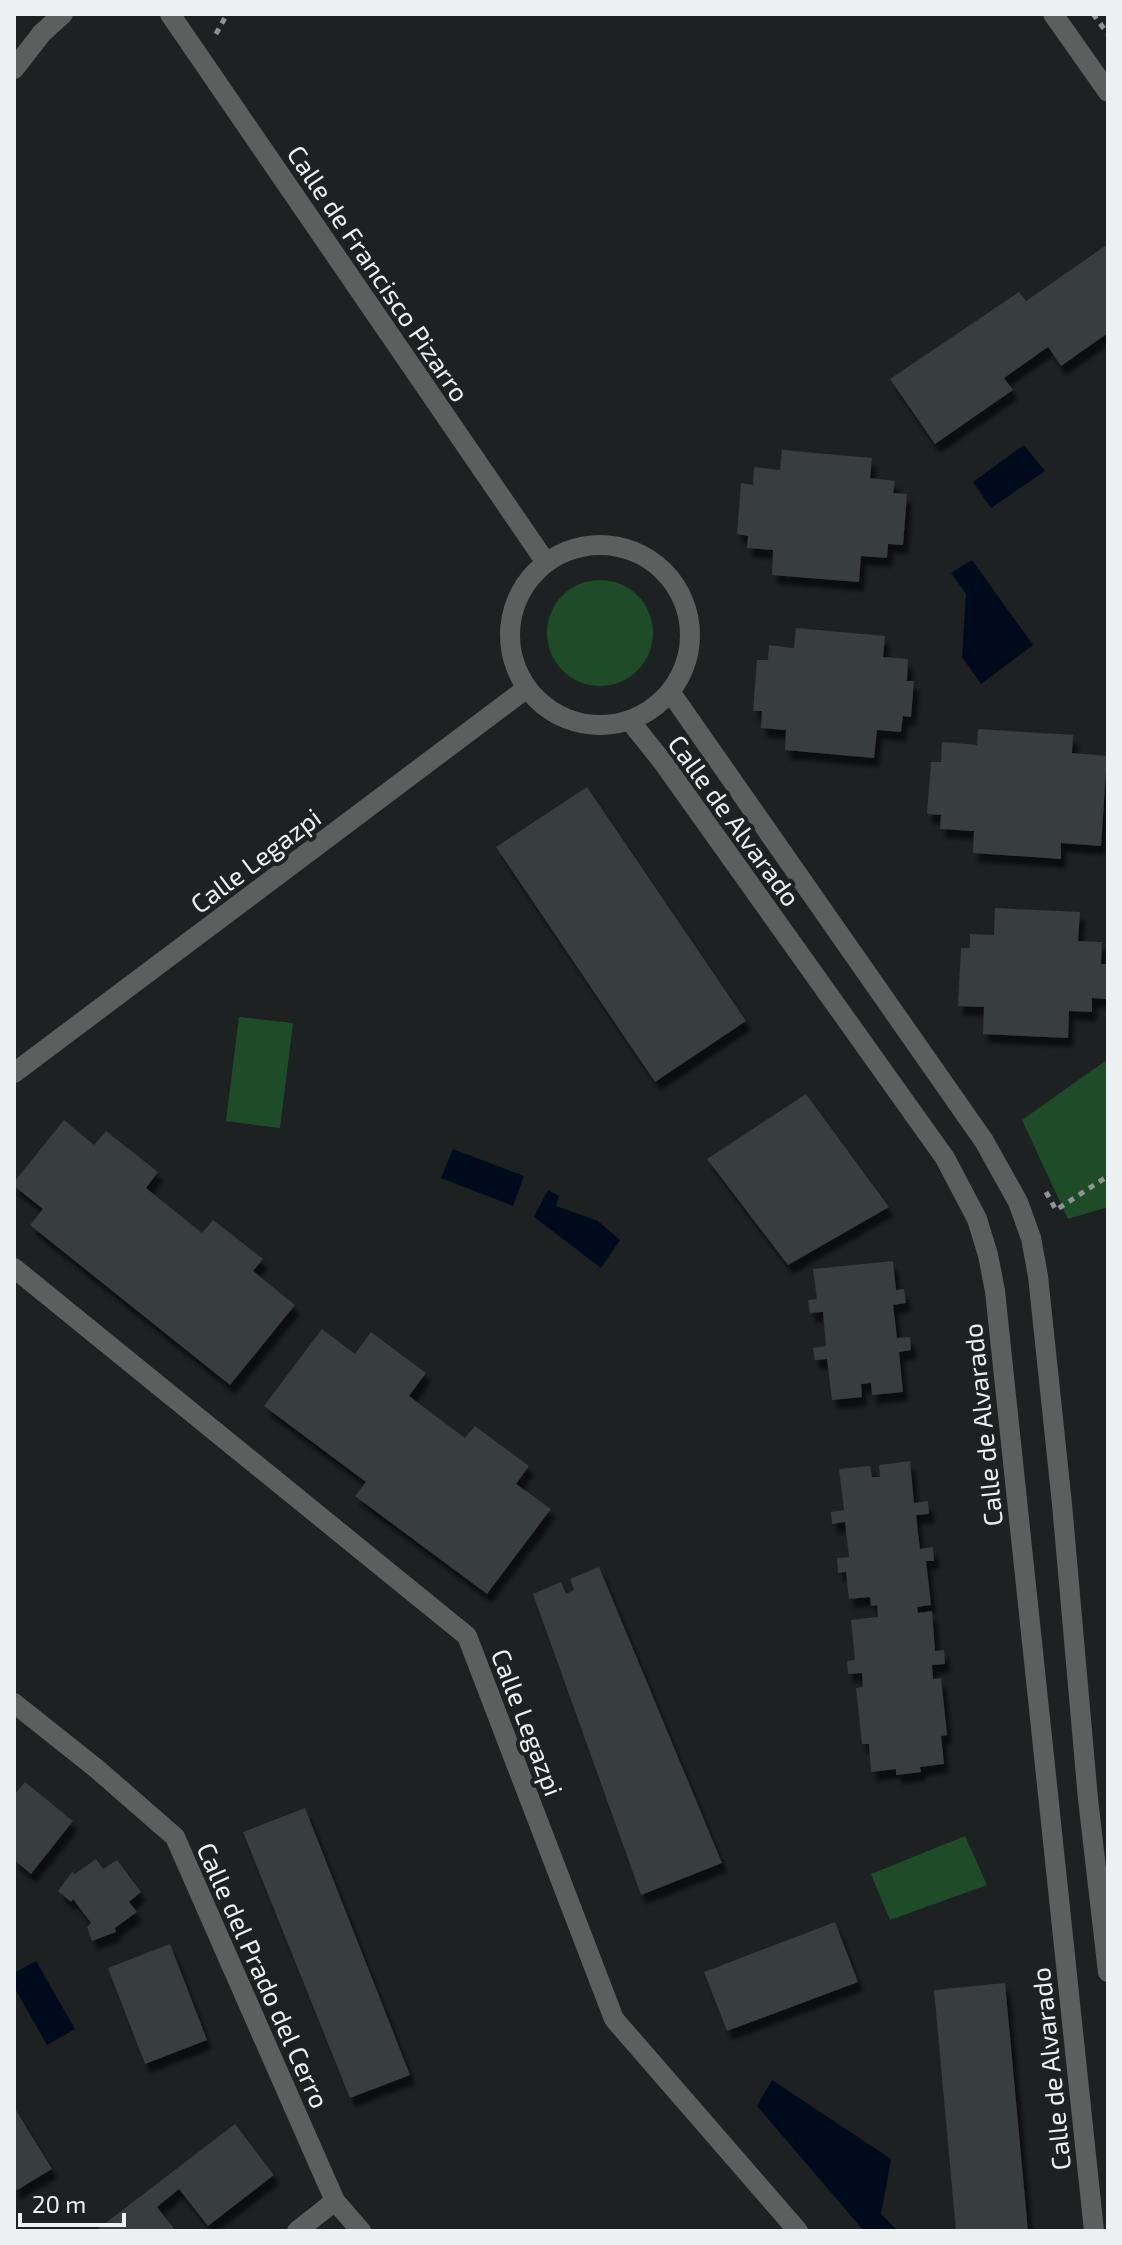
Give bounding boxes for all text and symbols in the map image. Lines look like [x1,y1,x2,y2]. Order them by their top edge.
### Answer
street label: Calle de Francisco Pizarro [282,139,476,407]
street label: Calle de Alvarado [663,728,807,912]
street label: Calle Legazpi [184,801,326,919]
street label: Calle de Alvarado [956,1322,1008,1528]
street label: Calle Legazpi [486,1644,570,1800]
street label: Calle del Prado del Cerro [191,1837,337,2113]
street label: Calle de Alvarado [1024,1966,1076,2172]
scale bar [20,2177,124,2227]
text: 20 m [32,2189,86,2218]

